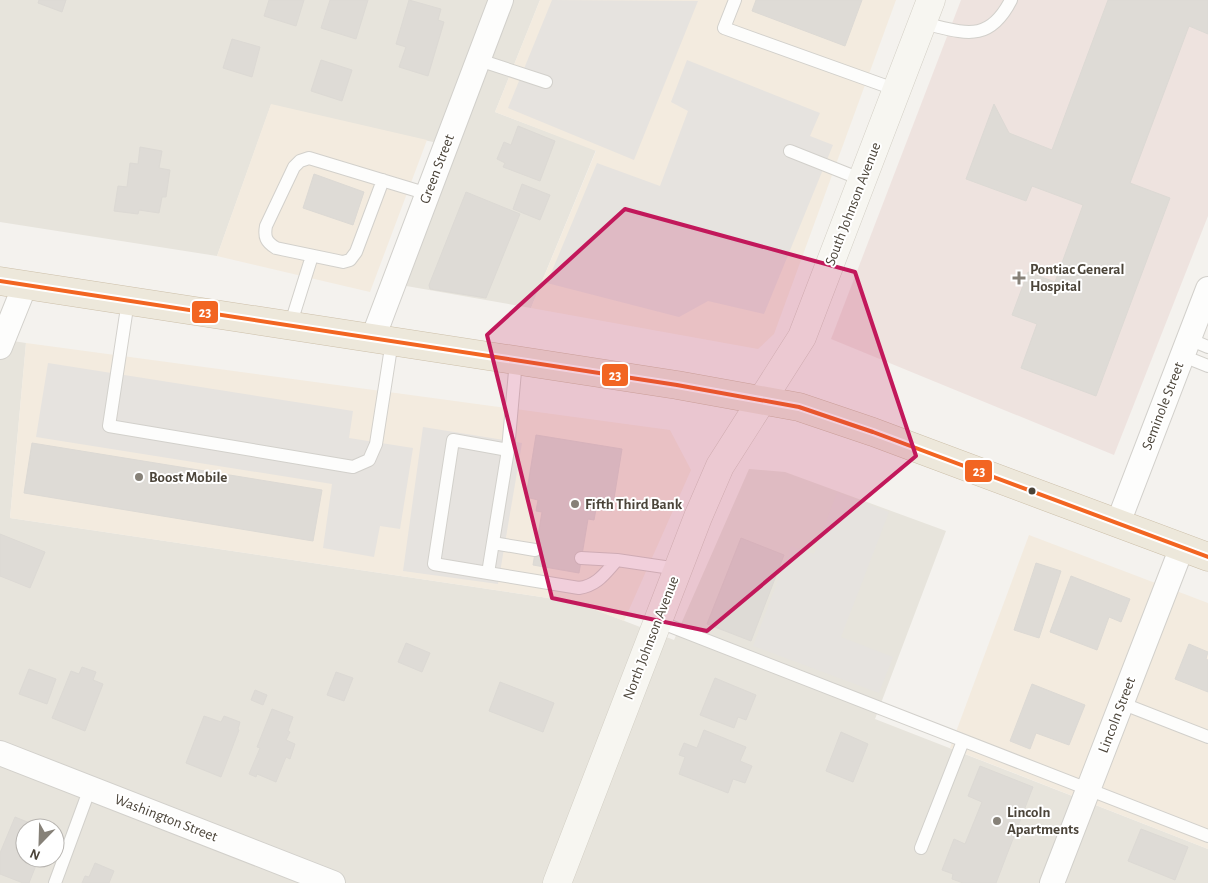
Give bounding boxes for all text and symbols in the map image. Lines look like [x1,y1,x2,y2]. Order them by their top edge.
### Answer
street label: Green Street [417,132,457,206]
street label: South Johnson Avenue [823,140,883,268]
place label: Pontiac General Hospital [1030,262,1124,294]
marker: Pontiac General Hospital [1012,271,1026,285]
line badge: 23 [191,300,219,324]
text: 23 [199,306,211,320]
street label: Seminole Street [1139,360,1187,452]
line badge: 23 [601,363,629,387]
text: 23 [609,369,621,383]
line badge: 23 [964,459,993,483]
text: 23 [973,465,985,479]
place label: Boost Mobile [149,470,227,485]
marker: Boost Mobile [133,471,145,483]
unlabelled marker [1027,486,1037,496]
place label: Fifth Third Bank [585,497,683,512]
marker: Fifth Third Bank [569,498,581,510]
street label: North Johnson Avenue [621,574,681,702]
street label: Lincoln Street [1096,675,1138,755]
street label: Washington Street [112,791,220,845]
place label: Lincoln Apartments [1007,805,1079,837]
marker: Lincoln Apartments [991,815,1003,827]
north arrow [15,818,65,868]
text: N [28,846,43,862]

